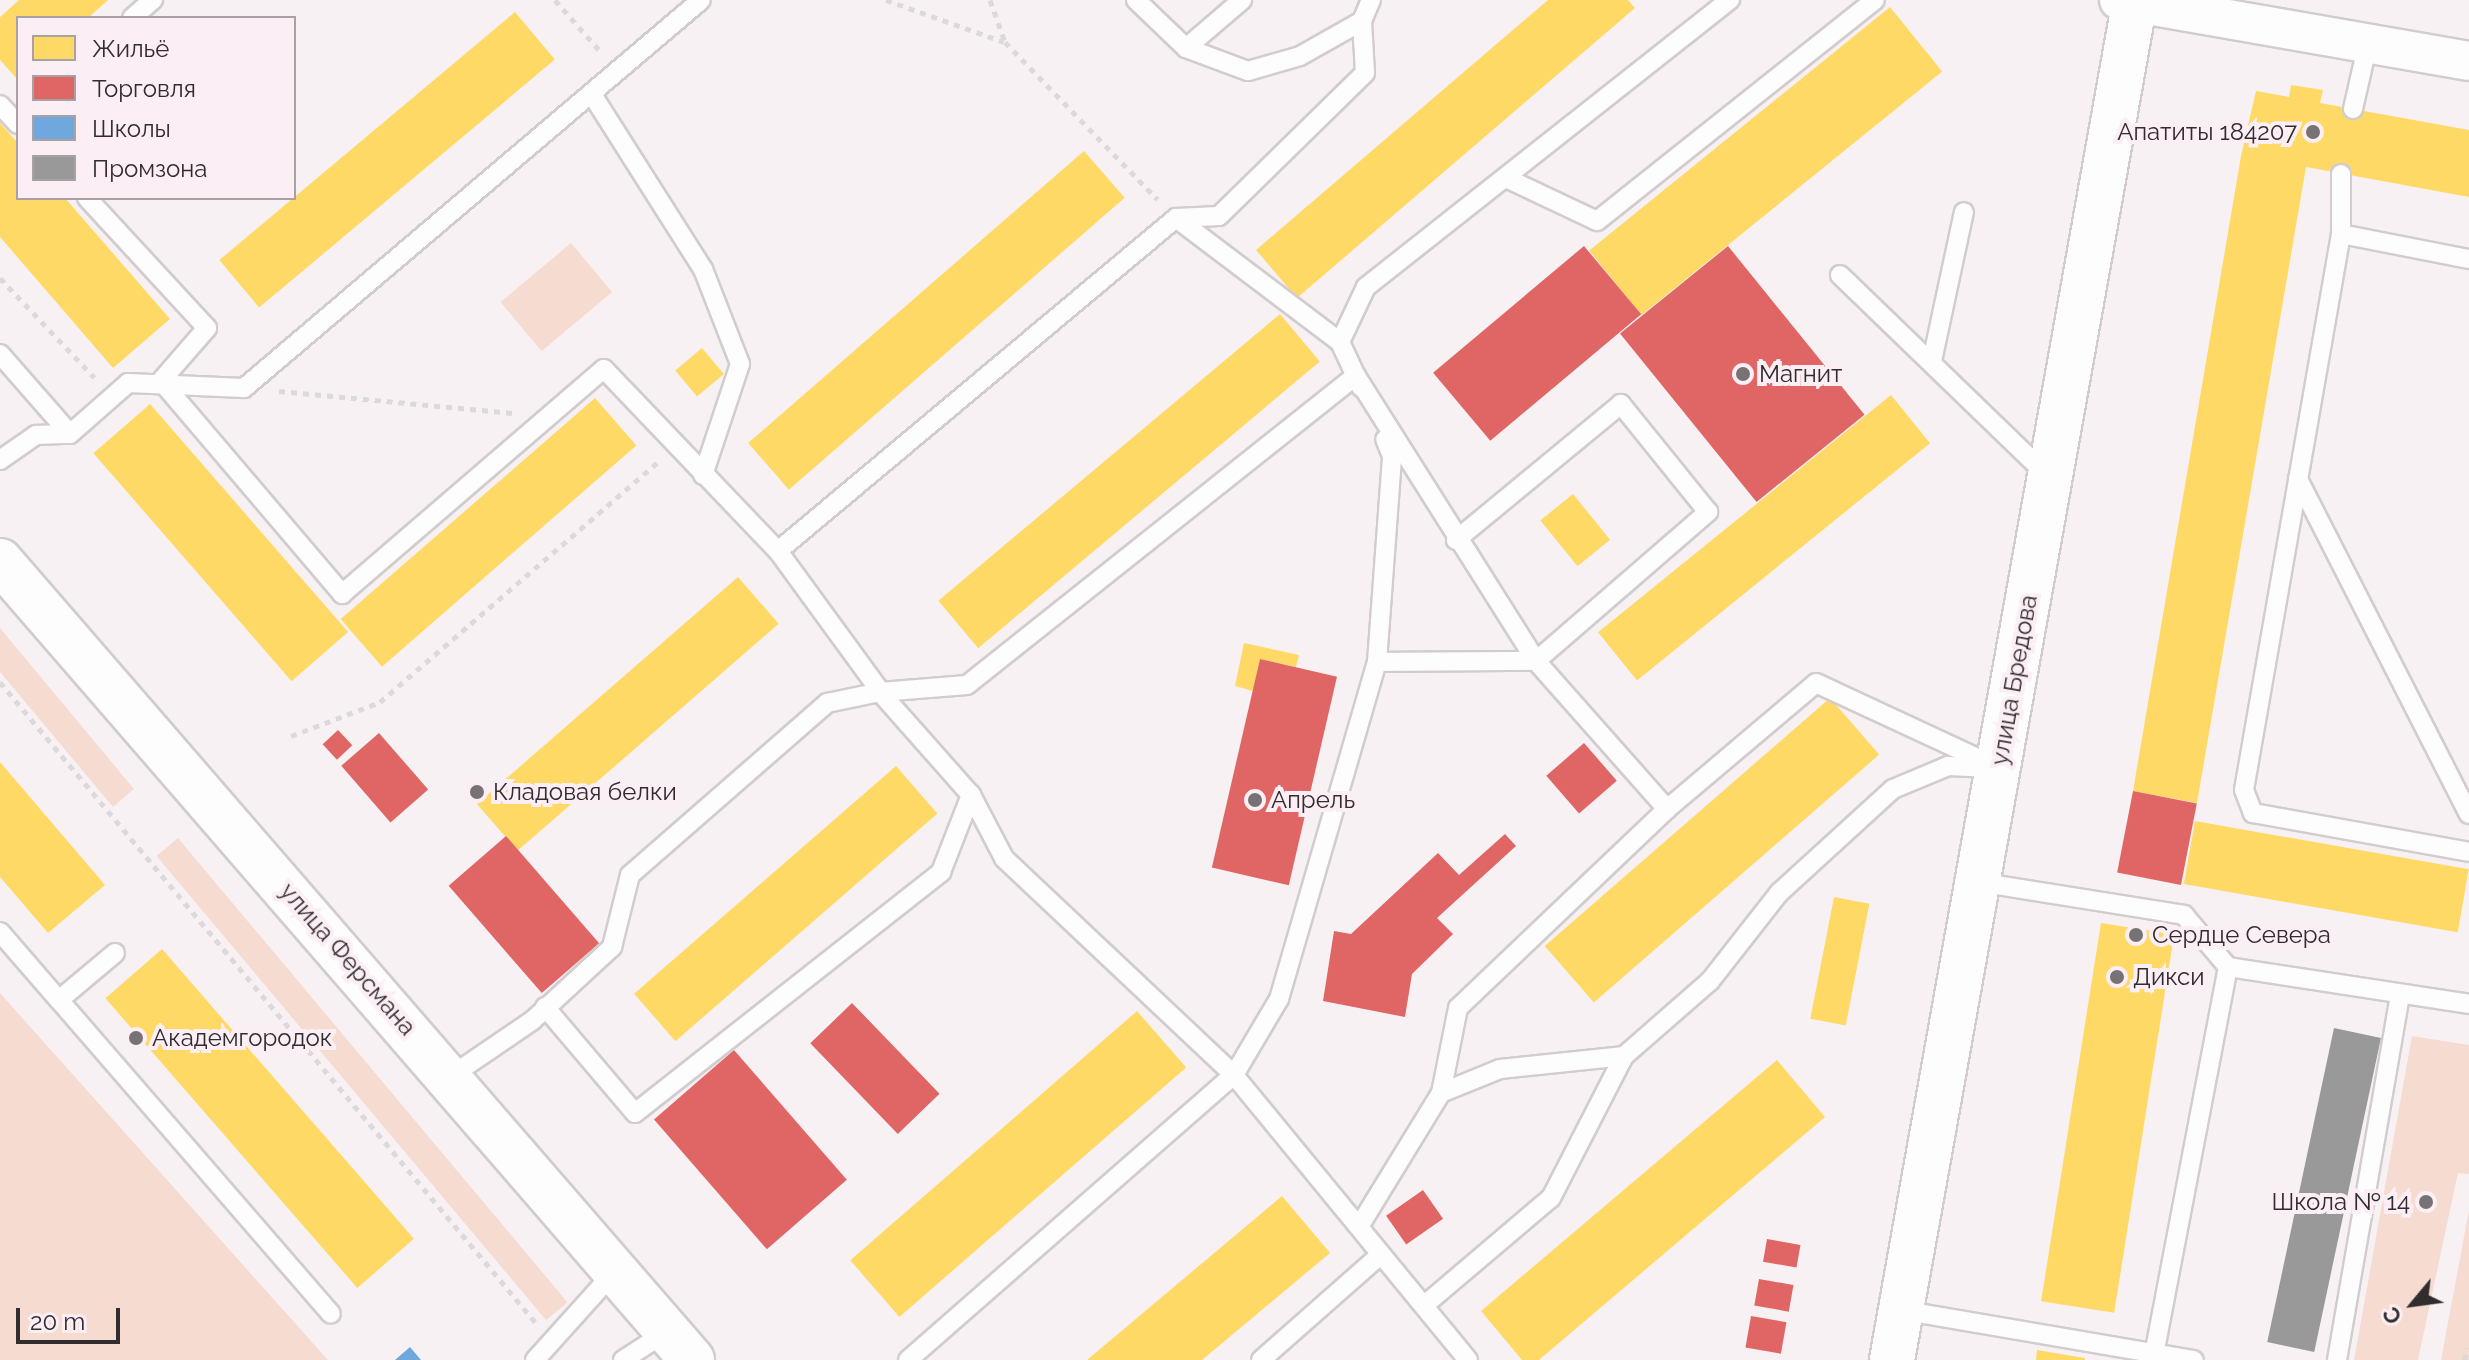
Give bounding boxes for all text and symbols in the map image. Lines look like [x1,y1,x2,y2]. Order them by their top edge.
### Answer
legend [16,16,296,200]
text: Жильё [92,34,169,63]
text: Торговля [92,74,196,103]
text: Школы [92,114,171,143]
place label: Апатиты 184207 [2117,118,2297,146]
marker: Апатиты 184207 [2304,123,2322,141]
text: Промзона [92,154,207,183]
place label: Магнит [1759,360,1842,388]
marker: Магнит [1734,365,1752,383]
street label: улица Бредова [1985,592,2043,768]
place label: Кладовая белки [493,778,677,806]
marker: Кладовая белки [468,783,486,801]
place label: Апрель [1271,786,1355,814]
marker: Апрель [1246,791,1264,809]
street label: улица Ферсмана [274,877,422,1041]
place label: Сердце Севера [2152,921,2331,949]
marker: Сердце Севера [2127,926,2145,944]
place label: Дикси [2133,963,2204,991]
marker: Дикси [2108,968,2126,986]
place label: Академгородок [152,1024,332,1052]
marker: Академгородок [127,1029,145,1047]
place label: Школа № 14 [2271,1188,2410,1216]
marker: Школа № 14 [2417,1193,2435,1211]
north arrow [2373,1264,2453,1344]
scale bar [20,1292,124,1342]
text: С [2377,1303,2407,1329]
text: 20 m [30,1307,85,1336]

